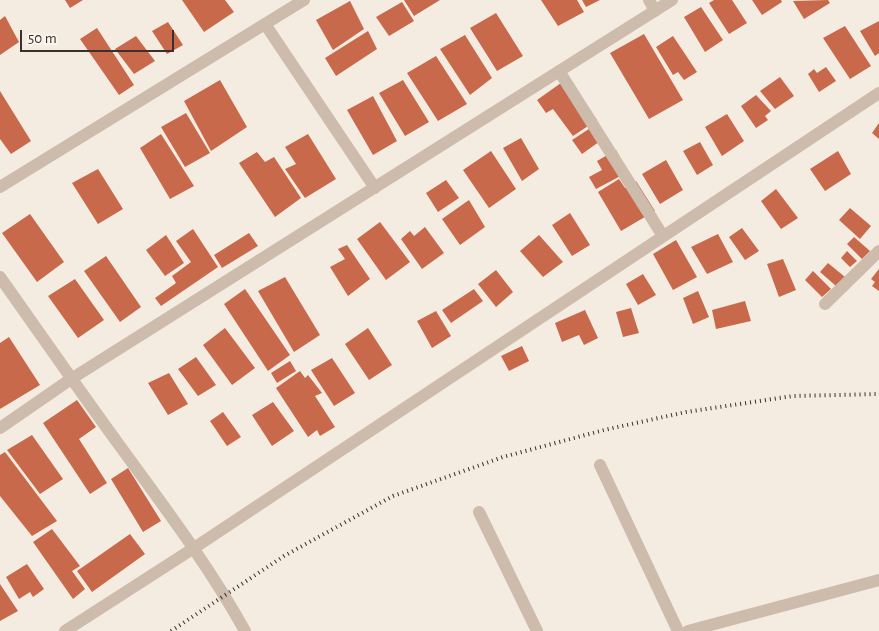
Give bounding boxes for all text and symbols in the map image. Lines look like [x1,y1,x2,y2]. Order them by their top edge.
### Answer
scale bar [22,20,176,52]
text: 50 m [28,31,57,46]

